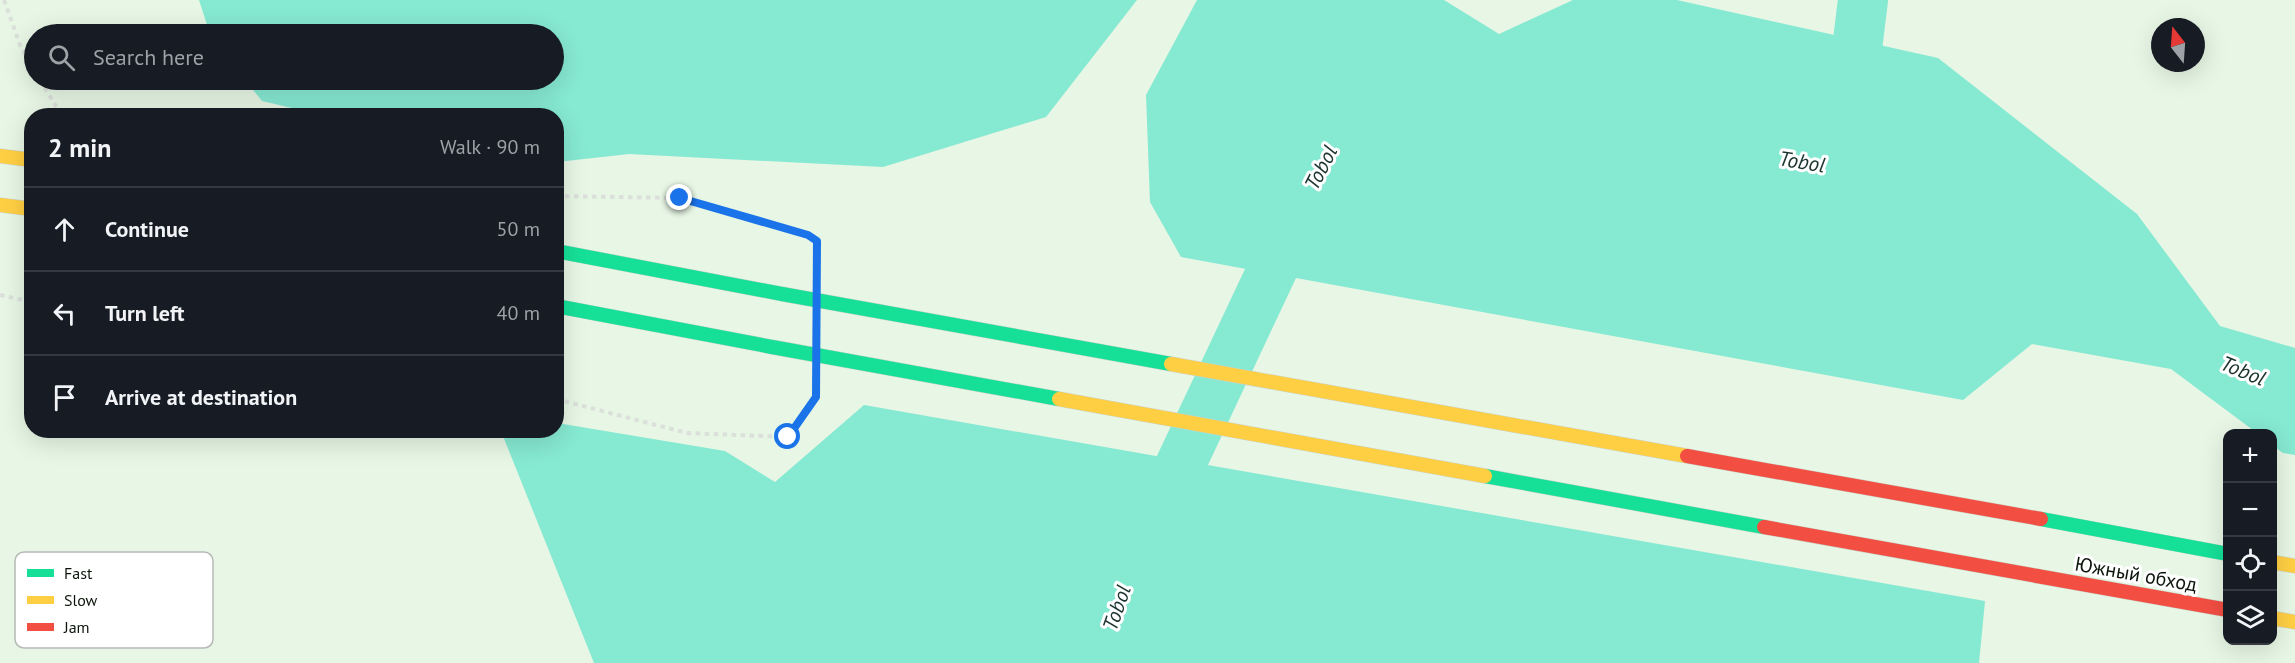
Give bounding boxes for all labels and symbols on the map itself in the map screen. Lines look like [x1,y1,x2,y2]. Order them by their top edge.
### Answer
north arrow [2151,18,2205,72]
water label: Tobol [1298,141,1343,195]
water label: Tobol [1777,145,1827,179]
route end [666,184,692,210]
water label: Tobol [2217,349,2270,392]
route start [774,423,800,449]
street label: Южный обход [2073,550,2199,598]
legend [15,552,213,648]
text: Fast [64,563,93,583]
water label: Tobol [1096,581,1137,634]
text: Slow [64,590,98,610]
text: Jam [63,617,90,637]

